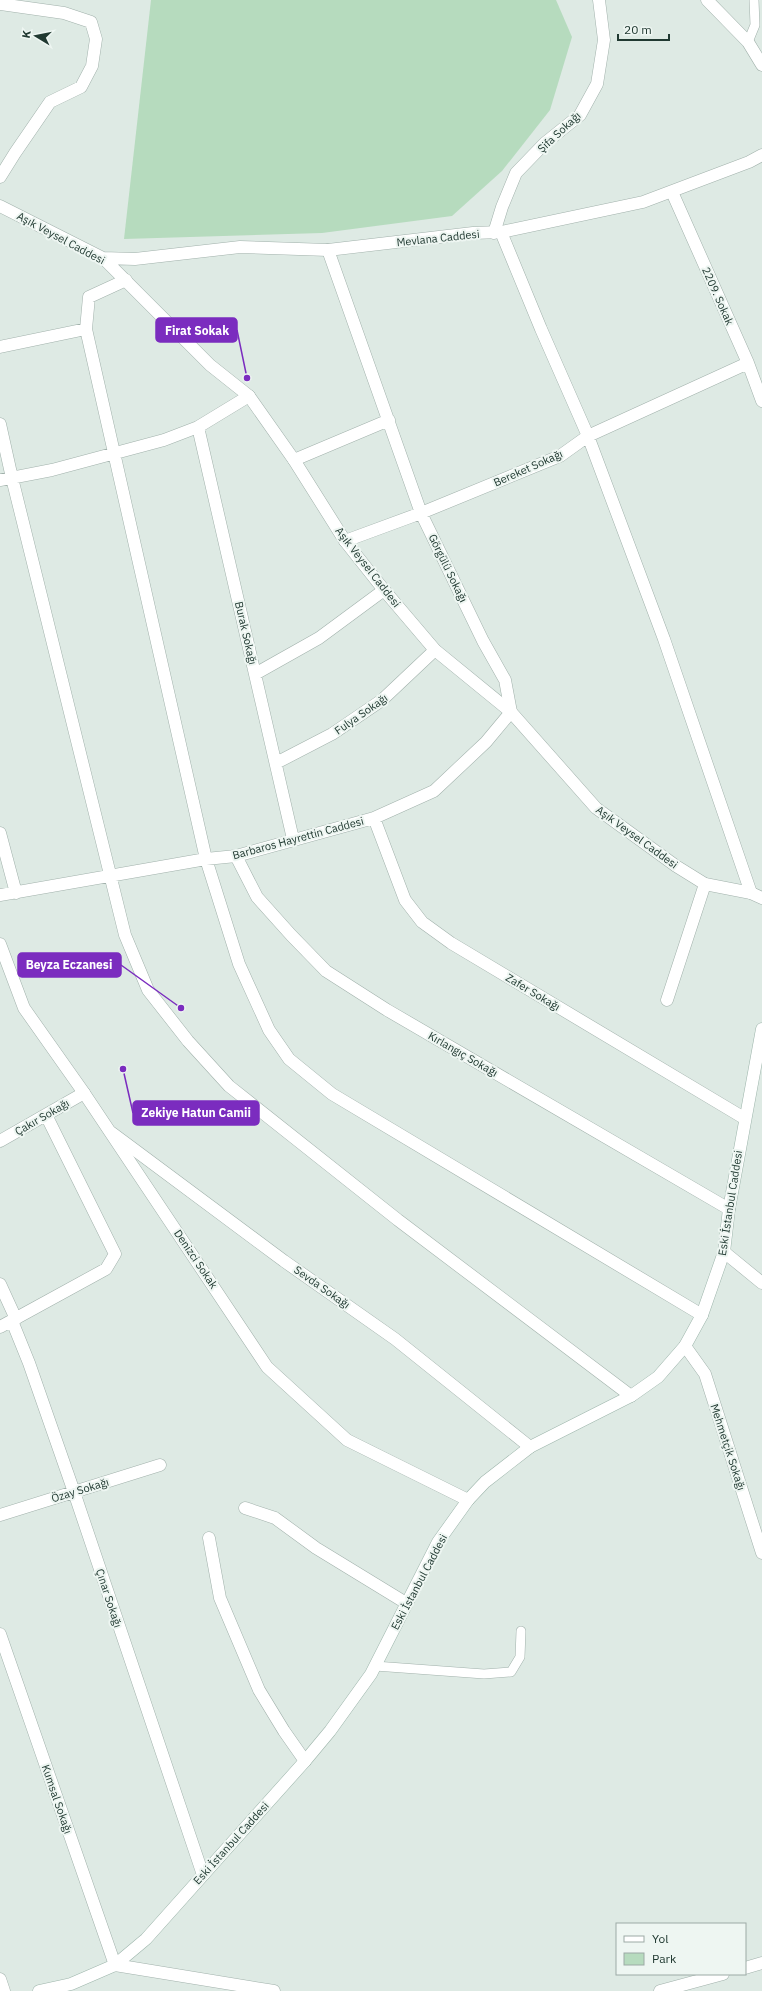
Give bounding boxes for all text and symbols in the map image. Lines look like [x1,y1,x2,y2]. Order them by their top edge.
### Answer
north arrow [16,16,56,56]
scale bar [618,16,669,42]
text: 20 m [624,22,652,37]
text: K [19,29,34,39]
street label: Şifa Sokağı [535,108,583,156]
street label: Aşık Veysel Caddesi [14,209,108,267]
street label: Mevlana Caddesi [396,227,480,249]
street label: 2209. Sokak [699,265,737,327]
callout: Firat Sokak [156,318,237,342]
text: Firat Sokak [165,323,229,338]
street label: Bereket Sokağı [491,447,565,489]
street label: Aşık Veysel Caddesi [332,524,404,610]
street label: Görgülü Sokağı [425,532,471,604]
street label: Burak Sokağı [232,600,260,666]
street label: Fulya Sokağı [332,691,390,737]
street label: Aşık Veysel Caddesi [593,803,681,871]
street label: Barbaros Hayrettin Caddesi [231,814,365,862]
callout: Beyza Eczanesi [18,953,121,977]
text: Beyza Eczanesi [26,957,112,972]
street label: Zafer Sokağı [503,970,563,1014]
street label: Kırlangıç Sokağı [426,1028,500,1080]
street label: Çakır Sokağı [12,1096,72,1138]
callout: Zekiye Hatun Camii [133,1101,259,1125]
text: Zekiye Hatun Camii [141,1105,251,1120]
street label: Eski İstanbul Caddesi [715,1149,745,1257]
street label: Denizci Sokak [171,1227,221,1291]
street label: Sevda Sokağı [291,1263,353,1311]
street label: Mehmetçik Sokağı [707,1402,749,1492]
street label: Özay Sokağı [49,1475,111,1505]
street label: Eski İstanbul Caddesi [388,1532,450,1632]
street label: Çınar Sokağı [93,1567,125,1629]
street label: Kumsal Sokağı [39,1763,75,1835]
street label: Eski İstanbul Caddesi [190,1799,272,1887]
legend [616,1923,746,1975]
text: Yol [652,1931,669,1946]
text: Park [652,1951,677,1966]

